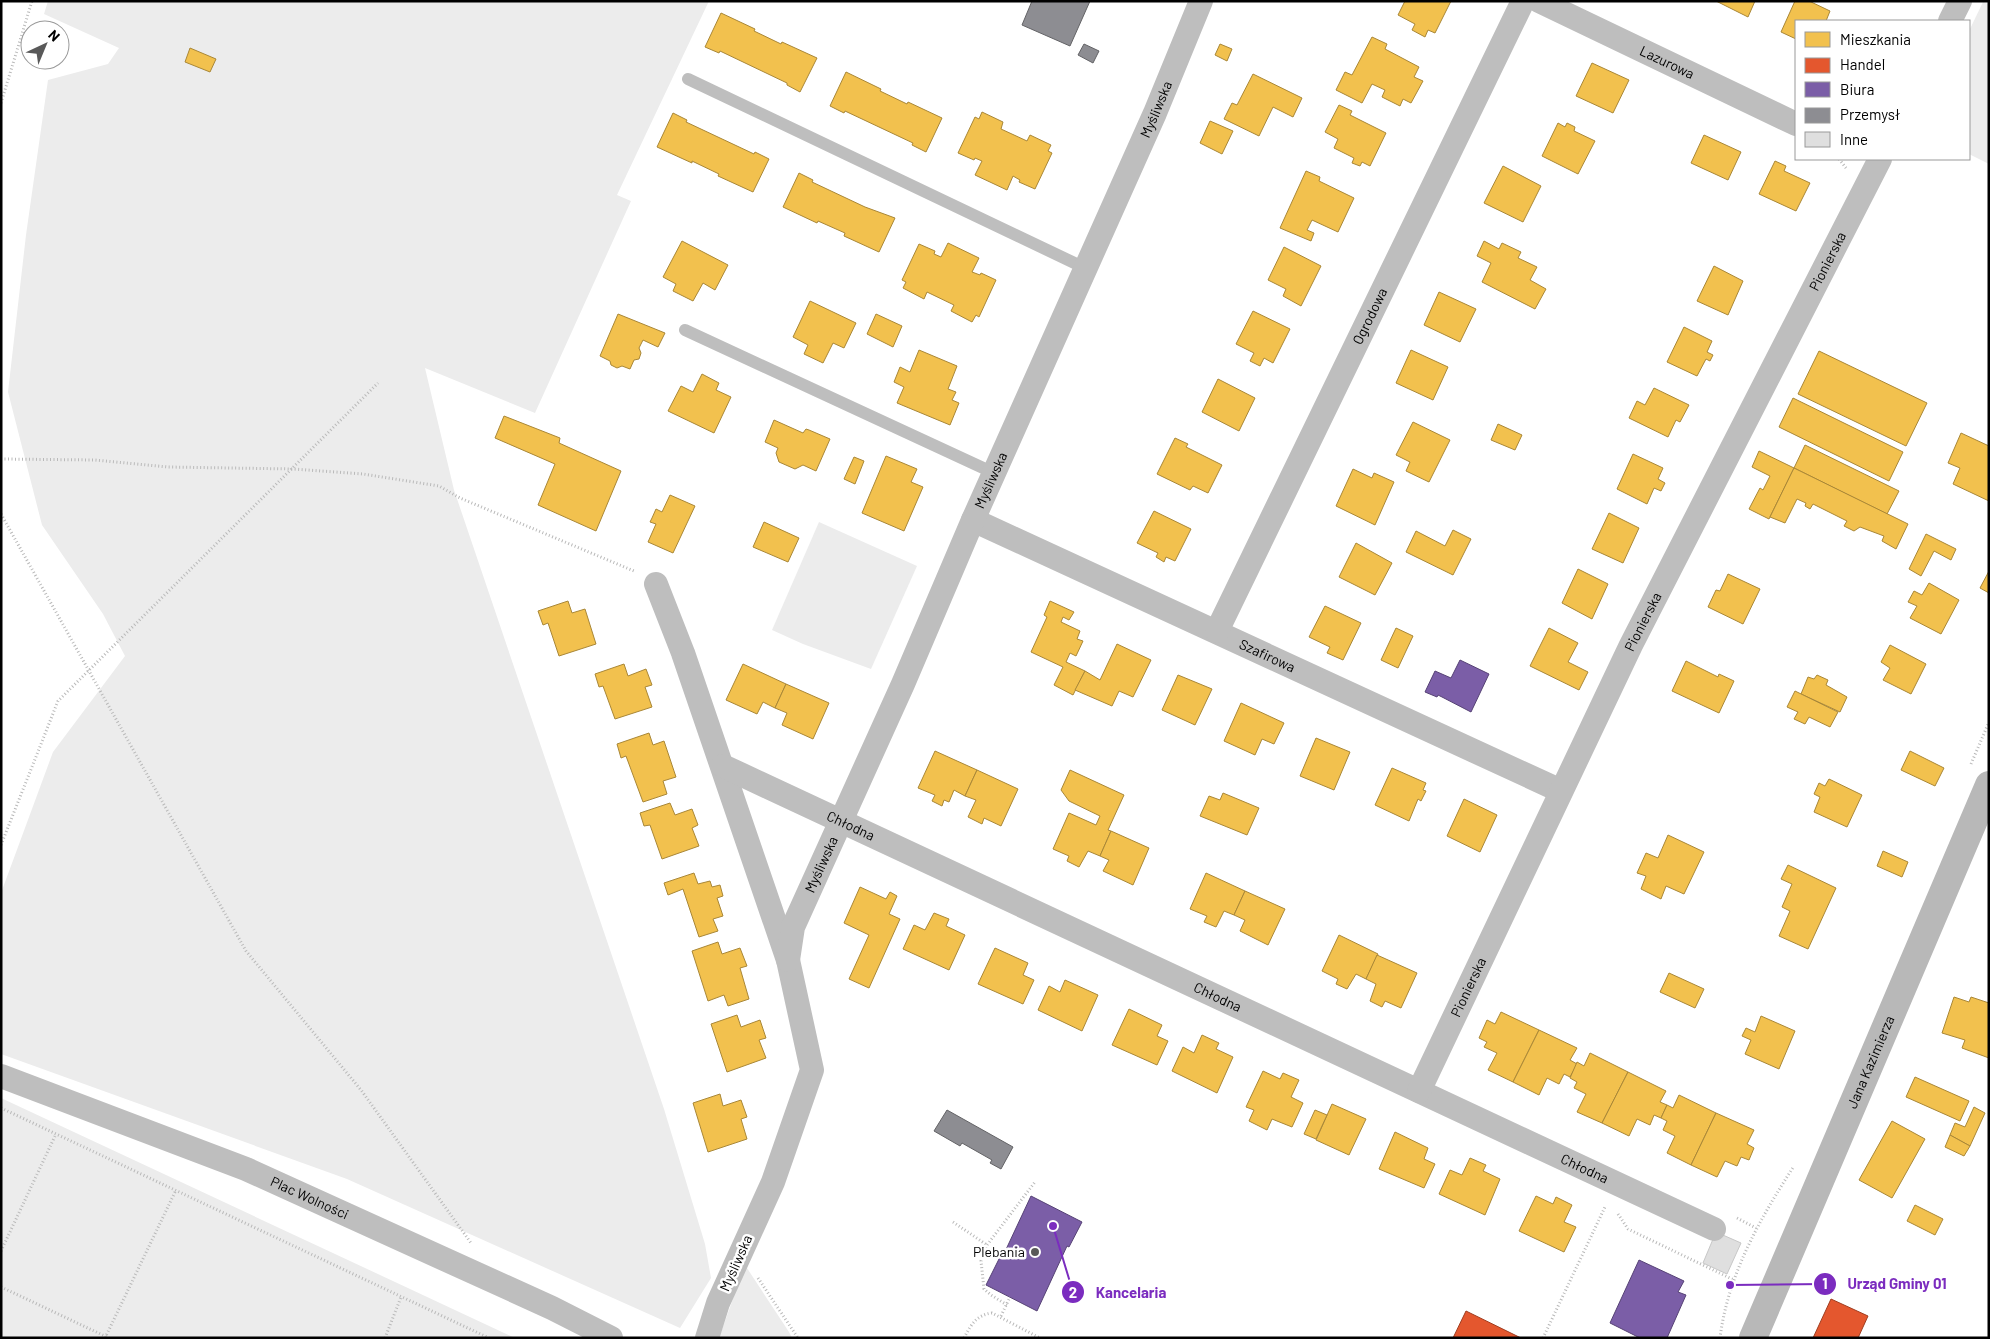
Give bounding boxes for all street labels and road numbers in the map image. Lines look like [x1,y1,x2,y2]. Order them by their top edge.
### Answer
street label: Lazurowa [1637,42,1697,82]
street label: Myśliwska [1136,78,1175,140]
street label: Pionierska [1805,229,1849,293]
street label: Ogrodowa [1349,285,1390,347]
street label: Myśliwska [970,449,1010,511]
street label: Pionierska [1620,589,1665,654]
street label: Szafirowa [1237,635,1298,675]
street label: Chłodna [824,807,878,844]
street label: Myśliwska [801,833,841,895]
street label: Pionierska [1447,954,1489,1019]
street label: Chłodna [1191,978,1245,1015]
street label: Jana Kazimierza [1843,1013,1898,1111]
street label: Chłodna [1558,1150,1611,1187]
street label: Plac Wolności [268,1172,352,1223]
street label: Myśliwska [716,1232,756,1294]

